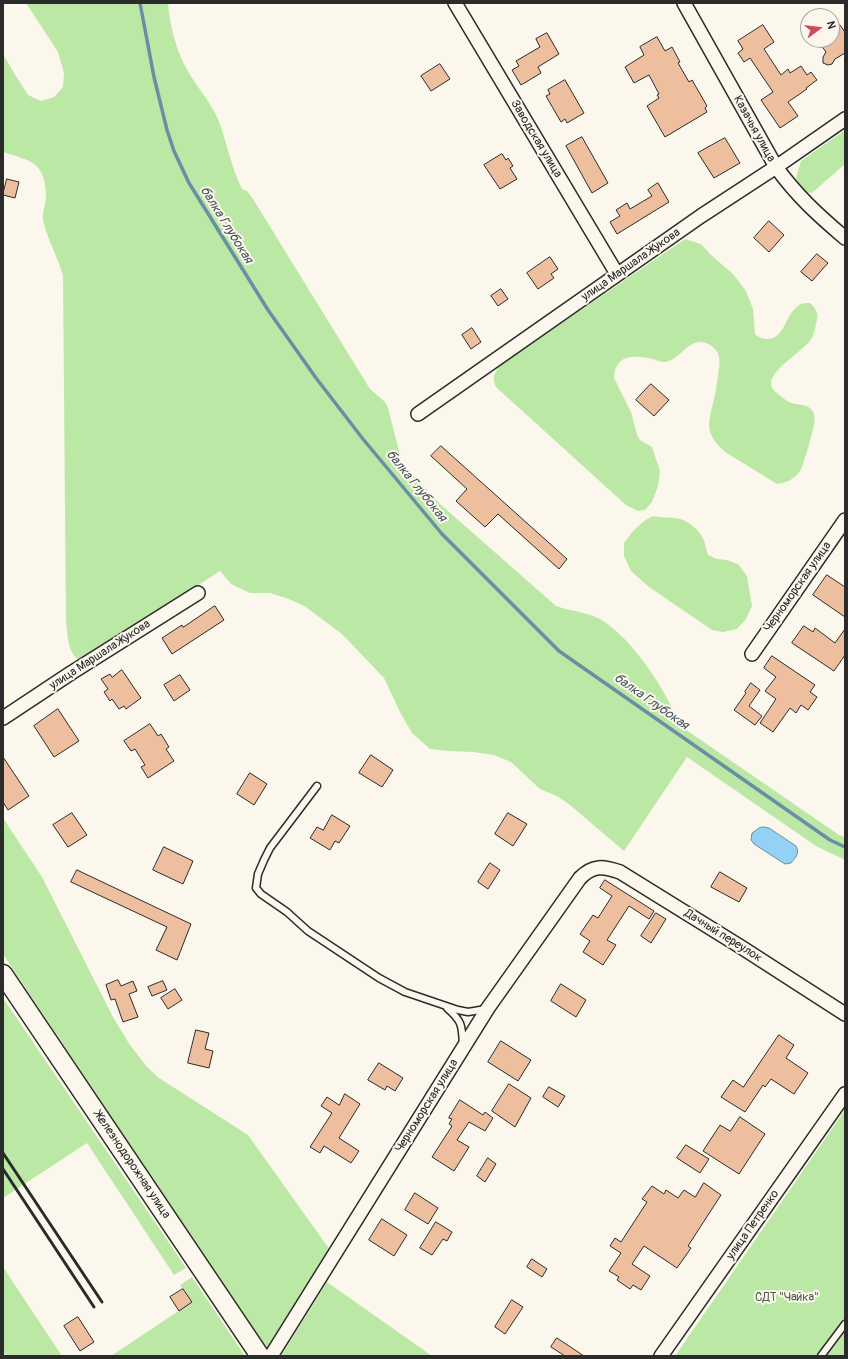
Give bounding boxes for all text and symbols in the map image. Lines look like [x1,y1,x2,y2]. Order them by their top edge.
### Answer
north arrow [800,8,840,48]
text: N [824,20,838,30]
street label: Казачья улица [730,93,778,165]
street label: Заводская улица [507,97,565,181]
water label: балка Глубокая [196,184,256,266]
street label: улица Маршала Жукова [579,225,683,305]
water label: балка Глубокая [382,447,450,525]
street label: Черноморская улица [761,539,835,635]
street label: улица Маршала Жукова [47,617,153,693]
water label: балка Глубокая [611,670,691,734]
street label: Дачный переулок [682,906,764,966]
street label: Черноморская улица [392,1057,462,1155]
street label: Железнодорожная улица [91,1108,173,1222]
street label: улица Петренко [724,1187,782,1263]
park label: СДТ "Чайка" [755,1291,819,1305]

